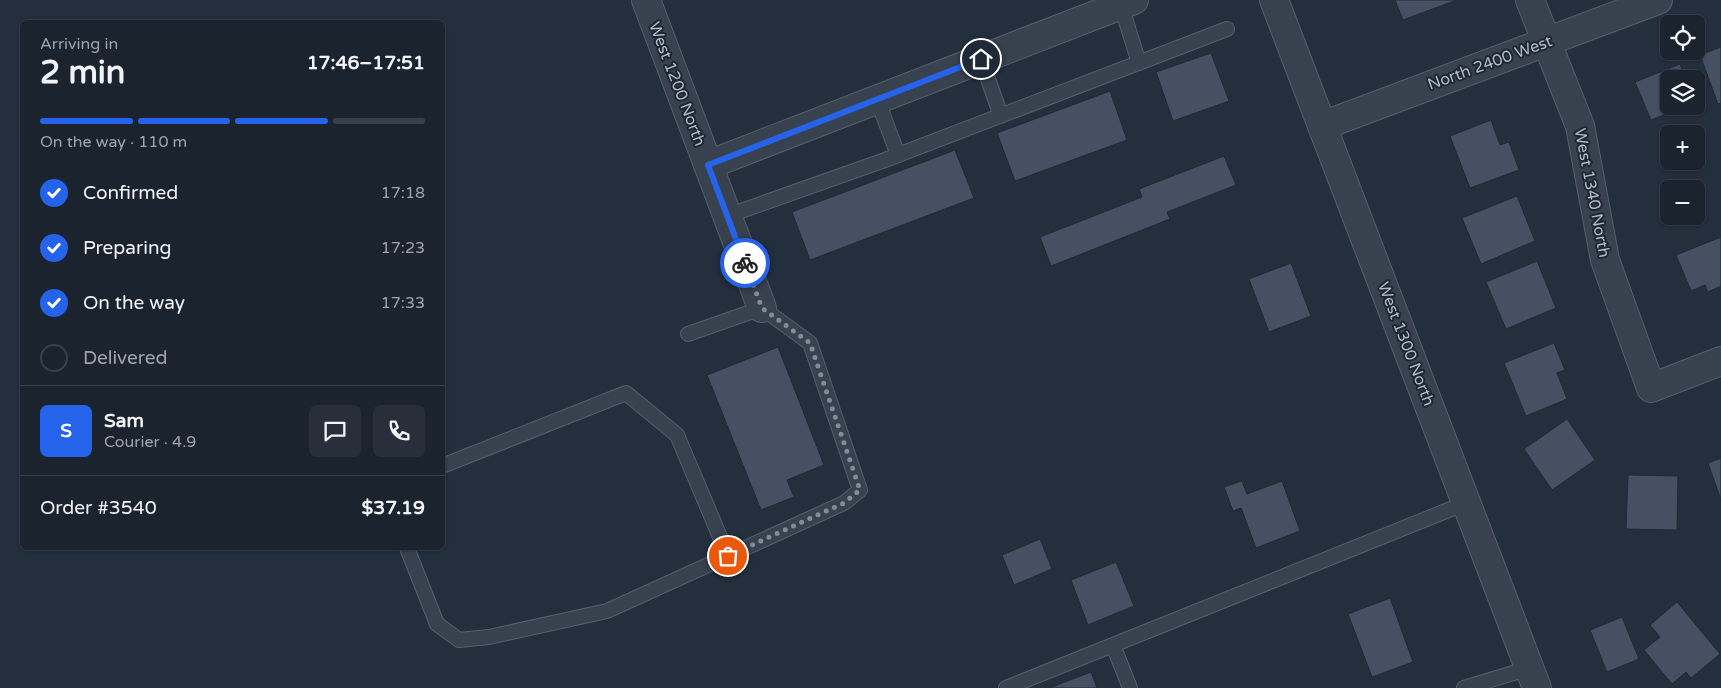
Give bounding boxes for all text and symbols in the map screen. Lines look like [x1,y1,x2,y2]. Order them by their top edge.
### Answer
map controls [1660,15,1705,225]
button: locate [1660,15,1705,60]
street label: West 1200 North [644,19,710,149]
street label: North 2400 West [1425,31,1555,95]
text: Arriving in [40,34,118,54]
pin [960,38,1002,80]
icon: home [967,45,995,73]
text: 17:46–17:51 [307,52,425,74]
text: 2 min [40,54,125,92]
button: layers [1660,70,1705,115]
button: + [1660,125,1705,170]
street label: West 1340 North [1570,127,1614,259]
text: On the way · 110 m [40,132,187,152]
icon: check [40,179,68,207]
button: − [1660,180,1705,225]
text: Confirmed [83,182,178,204]
text: 17:18 [381,183,425,203]
icon: check [40,234,68,262]
text: Preparing [83,237,172,259]
text: 17:23 [381,238,425,258]
courier [720,238,770,288]
icon: bike [731,249,759,277]
street label: West 1300 North [1373,279,1439,409]
icon: check [40,289,68,317]
text: On the way [83,292,185,314]
text: 17:33 [381,293,425,313]
text: Delivered [83,347,168,369]
button: chat [309,405,361,457]
button: phone [373,405,425,457]
text: Sam [104,410,144,432]
text: S [60,420,72,442]
text: Courier · 4.9 [104,432,196,452]
text: Order #3540 [40,497,157,519]
text: $37.19 [362,497,425,519]
pin [707,535,749,577]
icon: bag [714,542,742,570]

